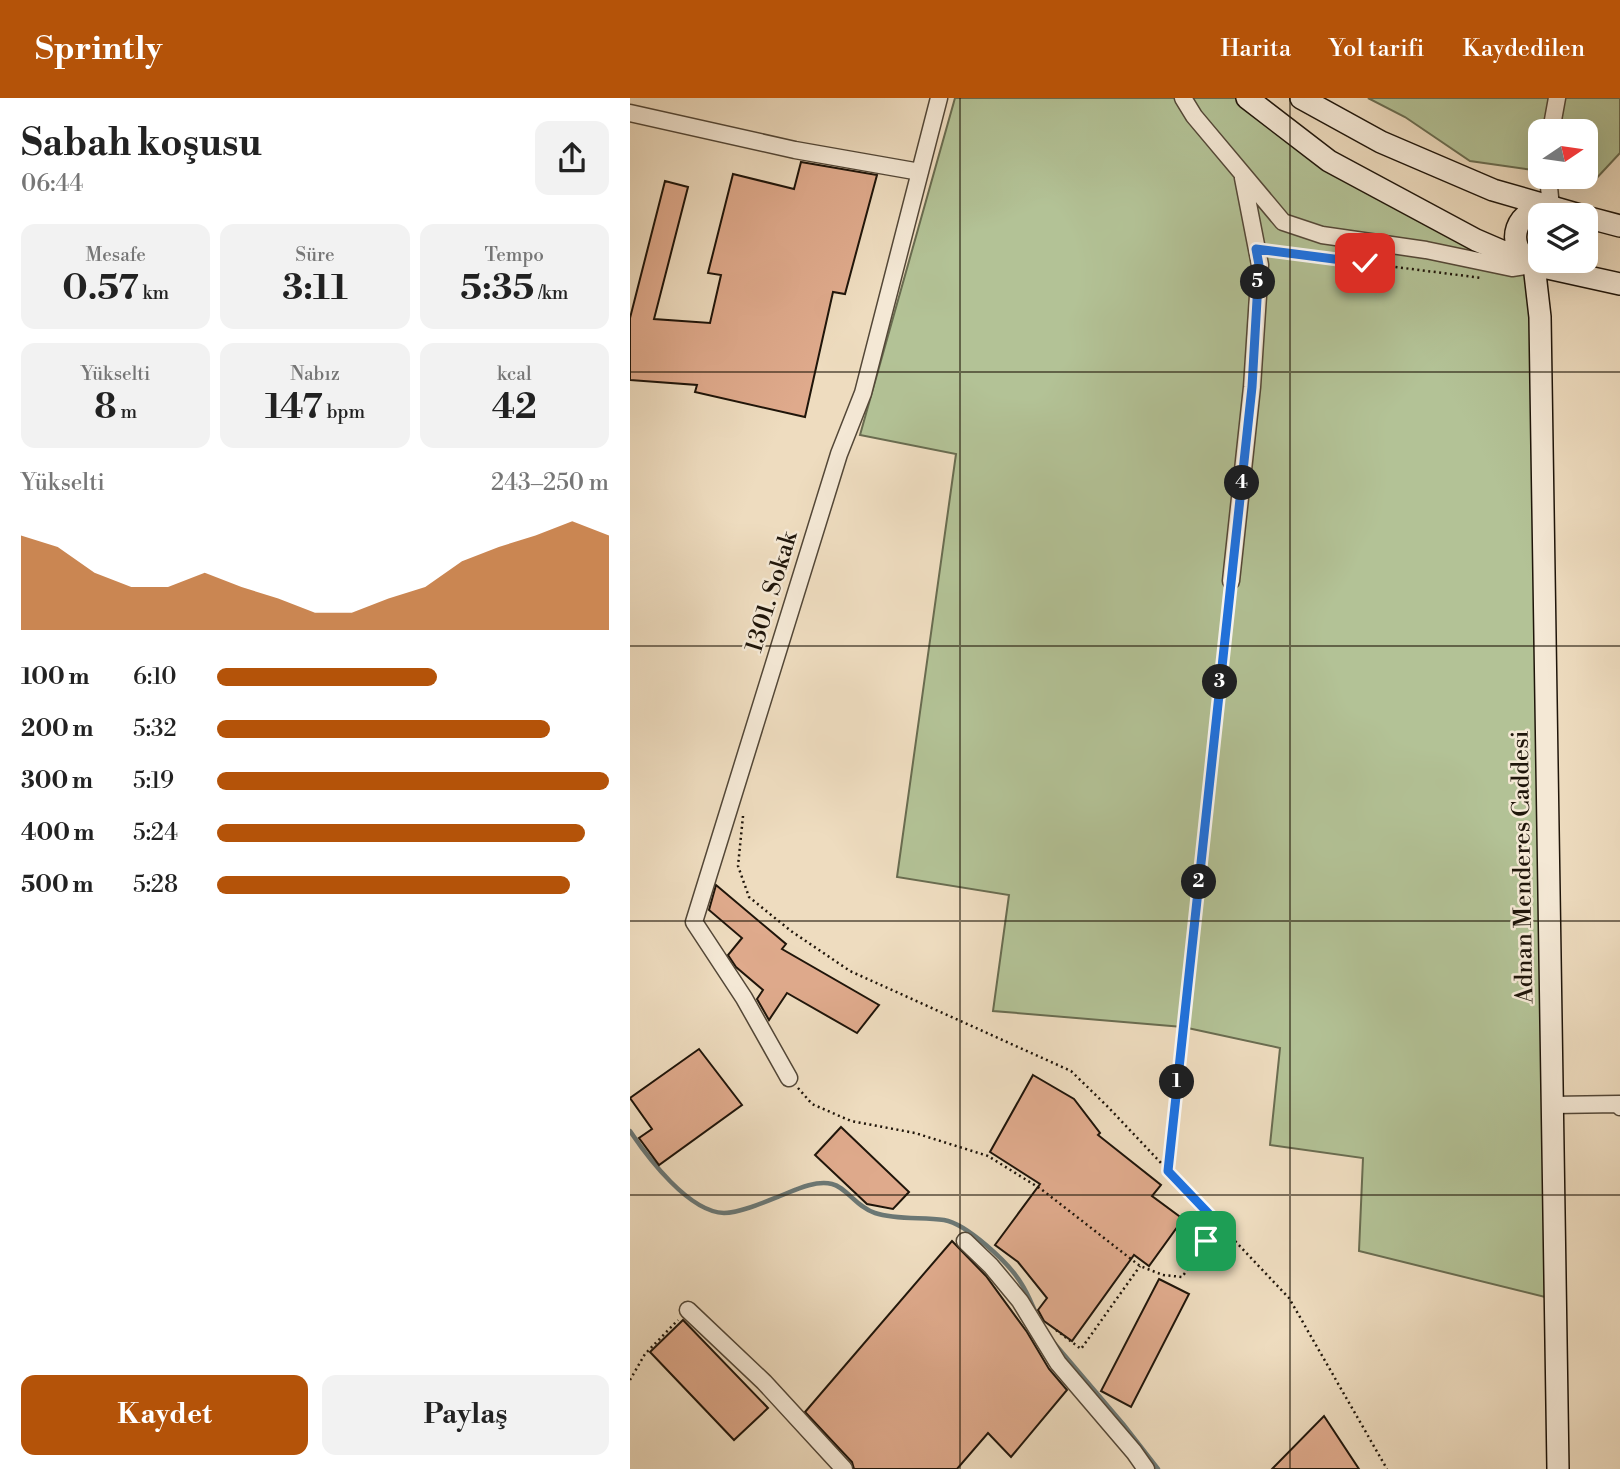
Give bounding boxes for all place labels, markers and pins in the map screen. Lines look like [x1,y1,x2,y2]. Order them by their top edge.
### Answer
pin [1335,233,1395,293]
pin: 5 [1240,264,1276,300]
pin: 4 [1224,466,1260,500]
pin: 3 [1202,664,1238,700]
pin: 2 [1182,864,1216,900]
pin: 1 [1160,1065,1194,1100]
pin [1176,1211,1236,1271]

